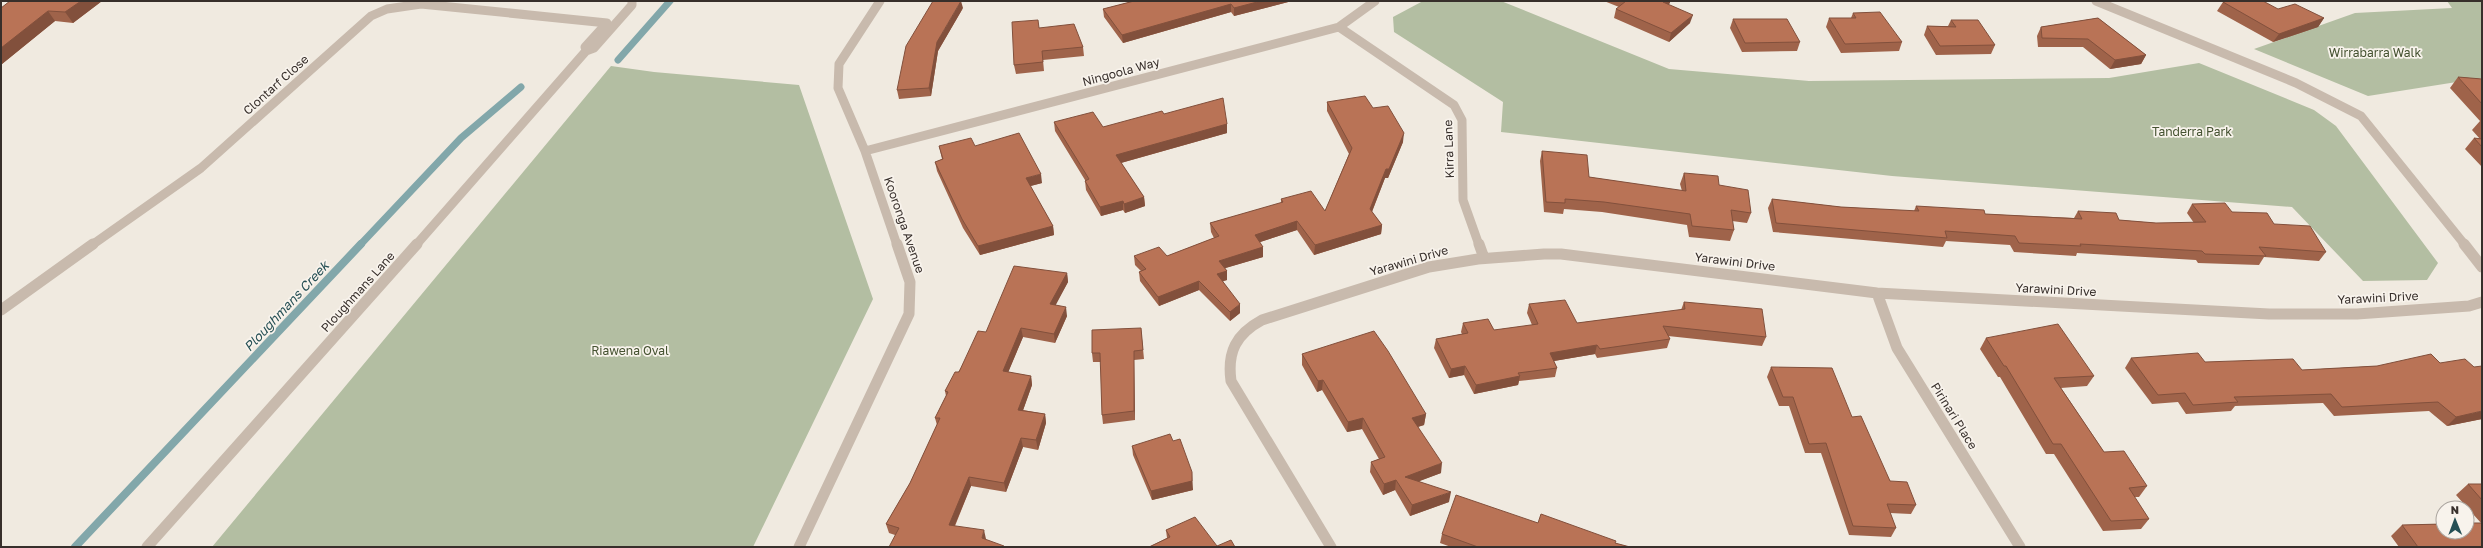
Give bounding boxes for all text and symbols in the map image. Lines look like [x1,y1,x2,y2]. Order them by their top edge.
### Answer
park label: Wirrabarra Walk [2329,45,2421,60]
street label: Clontarf Close [240,51,311,118]
street label: Ningoola Way [1081,54,1161,89]
street label: Kirra Lane [1440,119,1457,179]
park label: Tanderra Park [2152,124,2232,139]
street label: Kooronga Avenue [881,175,928,275]
street label: Yarawini Drive [1368,242,1450,279]
street label: Ploughmans Lane [318,248,398,335]
street label: Yarawini Drive [1694,249,1776,274]
water label: Ploughmans Creek [240,256,333,354]
street label: Yarawini Drive [2015,280,2097,299]
street label: Yarawini Drive [2337,288,2419,307]
park label: Riawena Oval [591,343,669,358]
street label: Pirinari Place [1928,380,1981,452]
north arrow [2435,500,2475,540]
text: N [2451,503,2459,516]

